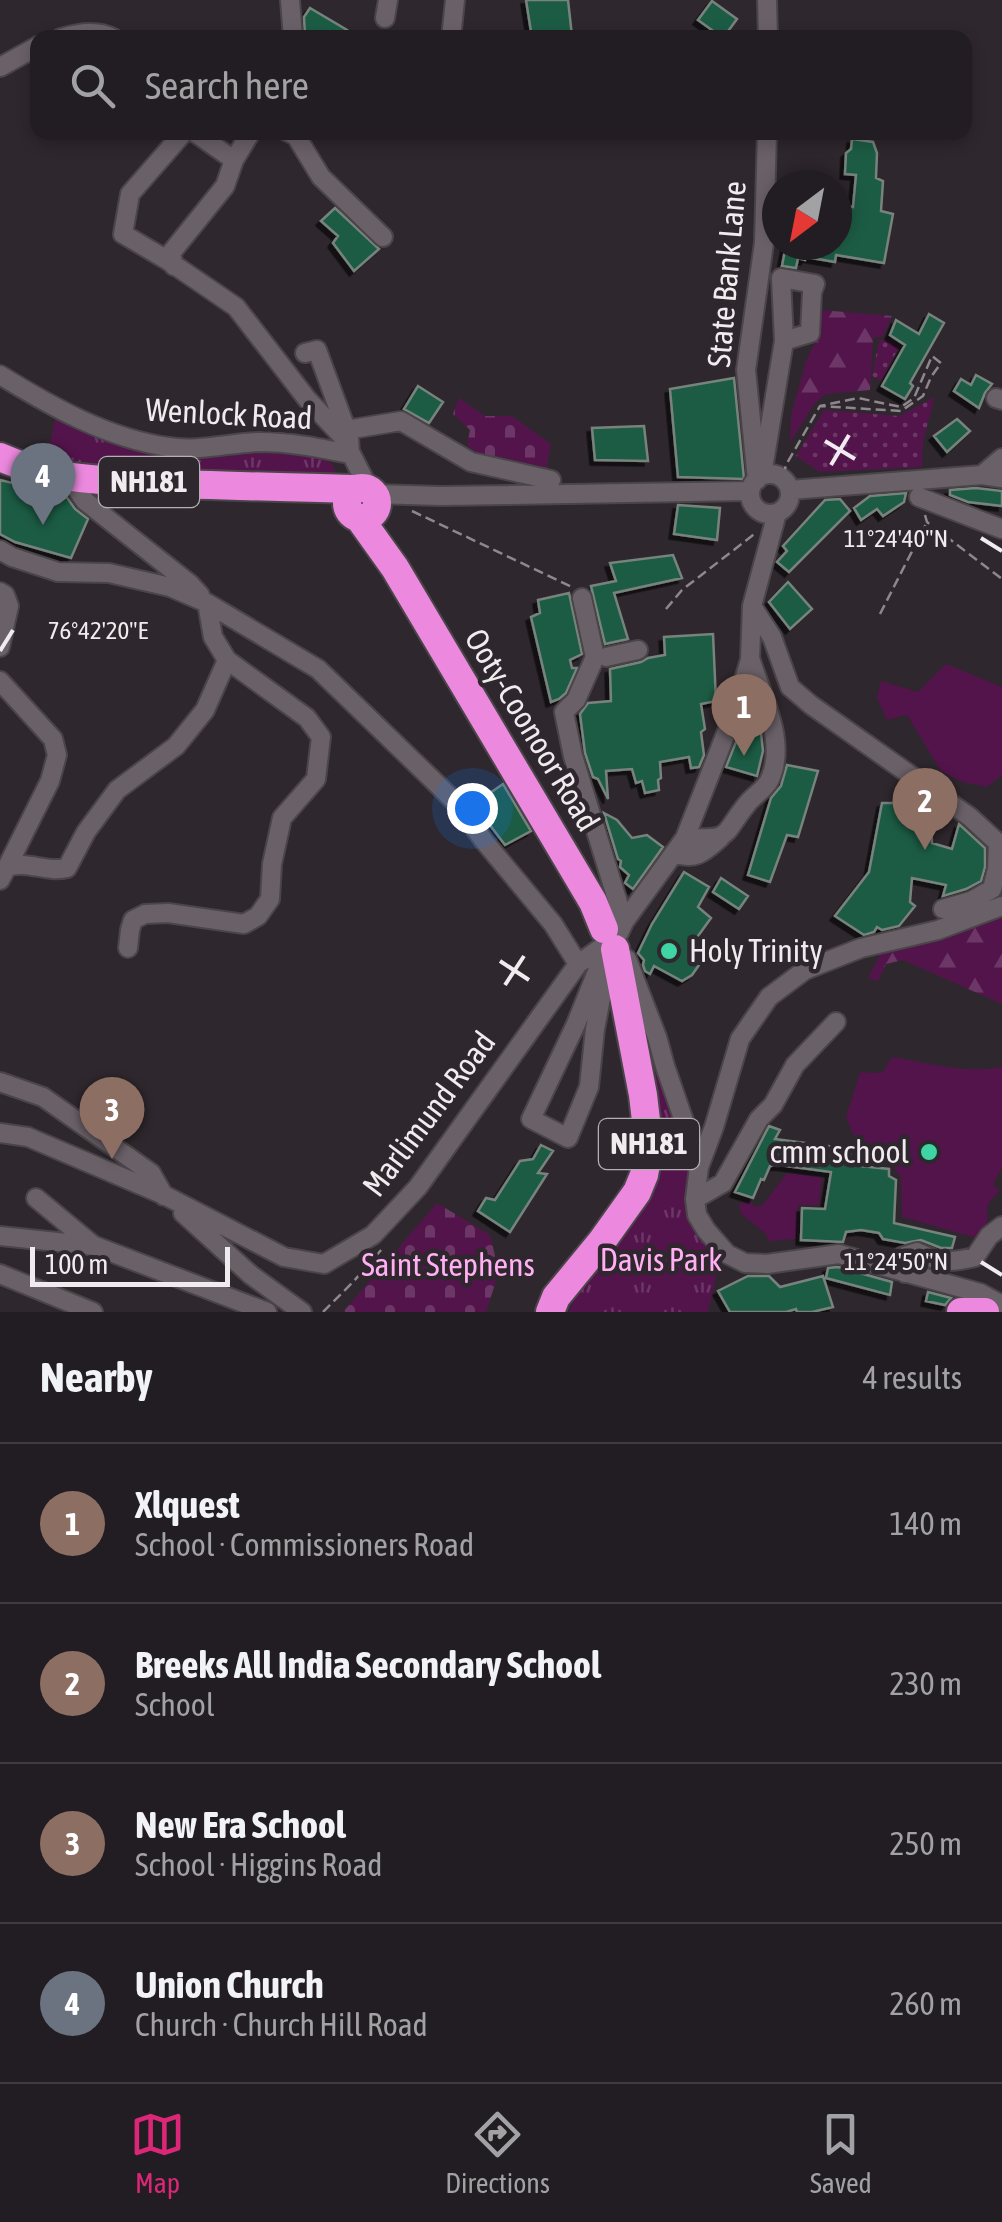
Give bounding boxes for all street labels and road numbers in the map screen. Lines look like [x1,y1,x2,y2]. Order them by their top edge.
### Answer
street label: State Bank Lane [700,179,753,369]
street label: Wenlock Road [145,391,313,436]
road number: NH181 [99,457,199,507]
street label: Ooty-Coonoor Road [458,622,607,837]
street label: Marlimund Road [355,1024,502,1203]
road number: NH181 [599,1119,699,1169]

